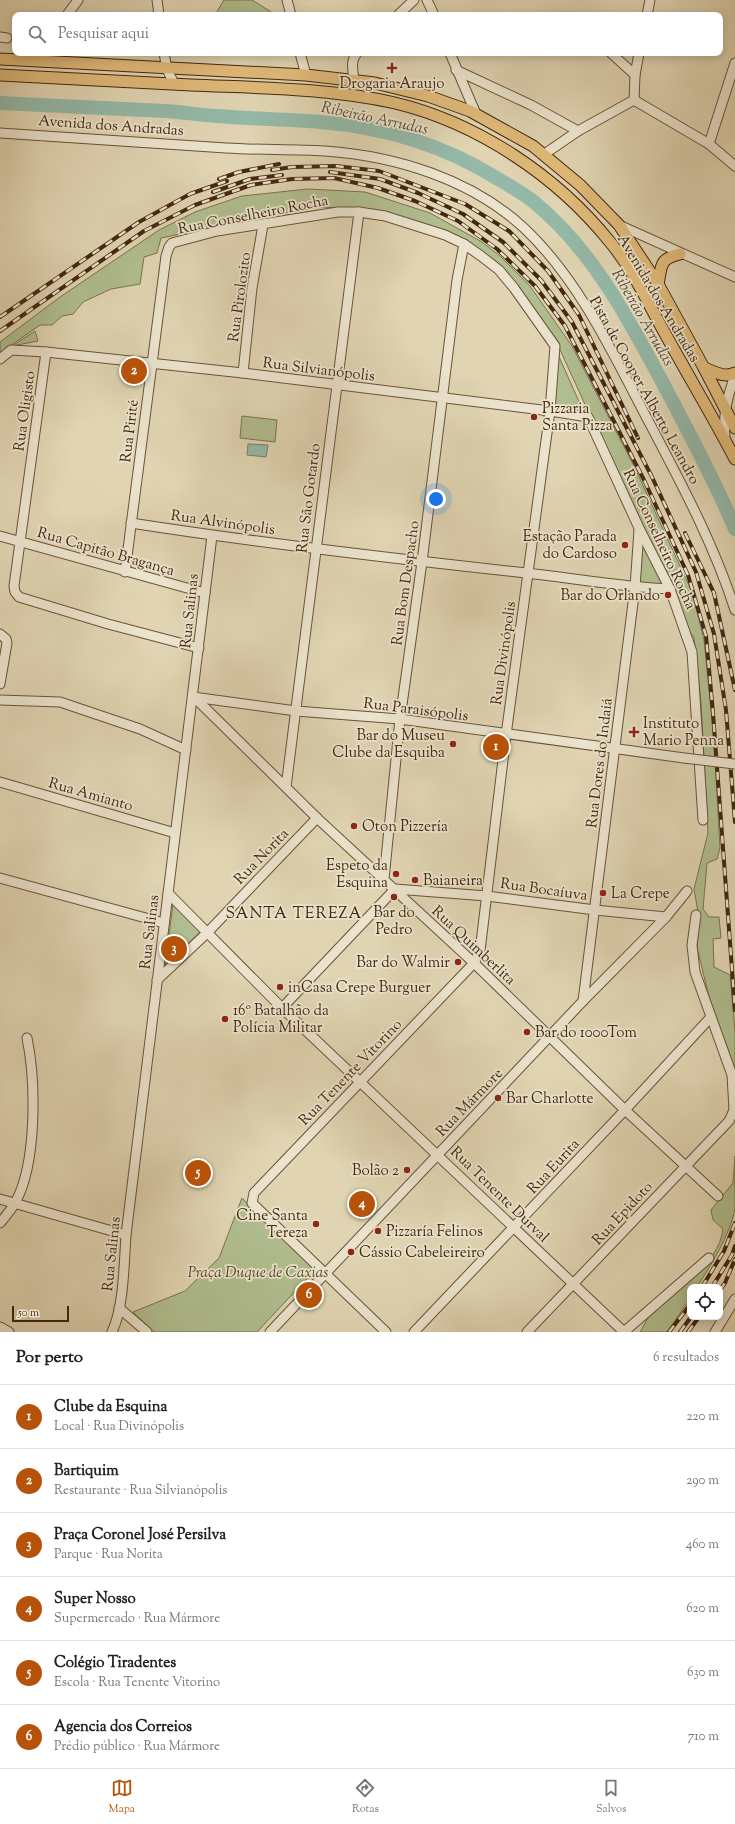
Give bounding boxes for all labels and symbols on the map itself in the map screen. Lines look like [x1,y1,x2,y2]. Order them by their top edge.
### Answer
marker: Drogaria Araujo [387,63,397,73]
place label: Drogaria Araujo [339,74,445,95]
water label: Ribeirão Arrudas [319,97,430,142]
street label: Avenida dos Andradas [37,111,184,142]
street label: Rua Conselheiro Rocha [176,191,330,240]
street label: Avenida dos Andradas [611,231,704,367]
street label: Rua Pirolozito [224,251,257,344]
water label: Ribeirão Arrudas [605,265,679,371]
street label: Pista de Cooper Alberto Leandro [583,293,704,488]
street label: Rua Silvianópolis [262,353,376,388]
pin: 2 [121,356,147,386]
street label: Rua Oligisto [9,370,42,453]
street label: Rua Pirité [116,398,145,464]
place label: Pizzaria Santa Pizza [542,399,613,437]
marker: Pizzaria Santa Pizza [529,412,539,422]
street label: Rua São Gotardo [292,442,327,554]
street label: Rua Conselheiro Rocha [617,466,700,613]
your location [426,489,446,509]
street label: Rua Alvinópolis [169,506,276,541]
street label: Rua Bom Despacho [387,520,426,647]
street label: Rua Capitão Bragança [34,523,177,582]
place label: Estação Parada do Cardoso [523,527,617,565]
marker: Estação Parada do Cardoso [620,540,630,550]
street label: Rua Salinas [176,573,205,650]
place label: Bar do Orlando [561,586,660,607]
marker: Bar do Orlando [663,590,673,600]
street label: Rua Divinópolis [487,600,522,707]
street label: Rua Paraisópolis [362,694,470,727]
street label: Rua Dores do Indaiá [582,697,619,829]
place label: Instituto Mario Penna [643,714,724,752]
place label: Bar do Museu Clube da Esquiba [332,726,445,764]
marker: Instituto Mario Penna [628,726,640,738]
pin: 1 [483,732,509,762]
marker: Bar do Museu Clube da Esquiba [448,739,458,749]
street label: Rua Amianto [46,773,135,818]
place label: Oton Pizzería [362,817,448,838]
marker: Oton Pizzería [349,821,359,831]
street label: Rua Norita [230,824,294,890]
place label: Espeto da Esquina [326,856,388,894]
marker: Espeto da Esquina [391,869,401,879]
place label: Baianeira [423,871,483,892]
street label: Rua Bocaíuva [499,874,589,907]
marker: Baianeira [410,875,420,885]
place label: La Crepe [611,884,670,905]
marker: La Crepe [598,888,608,898]
marker: Bar do Pedro [389,892,399,902]
street label: Rua Salinas [135,894,165,971]
street label: Rua Quimberlita [426,902,520,991]
district label: SANTA TEREZA [225,903,363,926]
place label: Bar do Pedro [373,903,415,941]
pin: 3 [161,934,187,964]
place label: Bar do Walmir [356,953,450,974]
marker: Bar do Walmir [453,957,463,967]
place label: inCasa Crepe Burguer [288,978,431,999]
marker: inCasa Crepe Burguer [275,982,285,992]
place label: 16º Batalhão da Polícia Militar [233,1001,329,1039]
marker: 16º Batalhão da Polícia Militar [220,1014,230,1024]
street label: Rua Tenente Vitorino [295,1015,407,1131]
place label: Bar do 1000Tom [535,1023,638,1044]
marker: Bar do 1000Tom [522,1027,532,1037]
street label: Rua Mármore [432,1064,508,1142]
place label: Bar Charlotte [506,1089,594,1110]
marker: Bar Charlotte [493,1093,503,1103]
street label: Rua Eurita [523,1135,585,1199]
street label: Rua Tenente Durval [445,1142,553,1248]
pin: 5 [185,1158,211,1188]
place label: Bolão 2 [352,1161,399,1182]
marker: Bolão 2 [402,1165,412,1175]
street label: Rua Epidoto [588,1177,658,1251]
pin: 4 [349,1189,375,1219]
place label: Cine Santa Tereza [236,1206,308,1244]
street label: Rua Salinas [98,1216,127,1293]
marker: Cine Santa Tereza [311,1219,321,1229]
place label: Pizzaría Felinos [386,1222,483,1243]
marker: Pizzaría Felinos [373,1226,383,1236]
place label: Cássio Cabeleireiro [359,1243,485,1264]
marker: Cássio Cabeleireiro [346,1247,356,1257]
park label: Praça Duque de Caxias [188,1263,328,1284]
pin: 6 [296,1280,322,1310]
scale bar [12,1304,69,1323]

